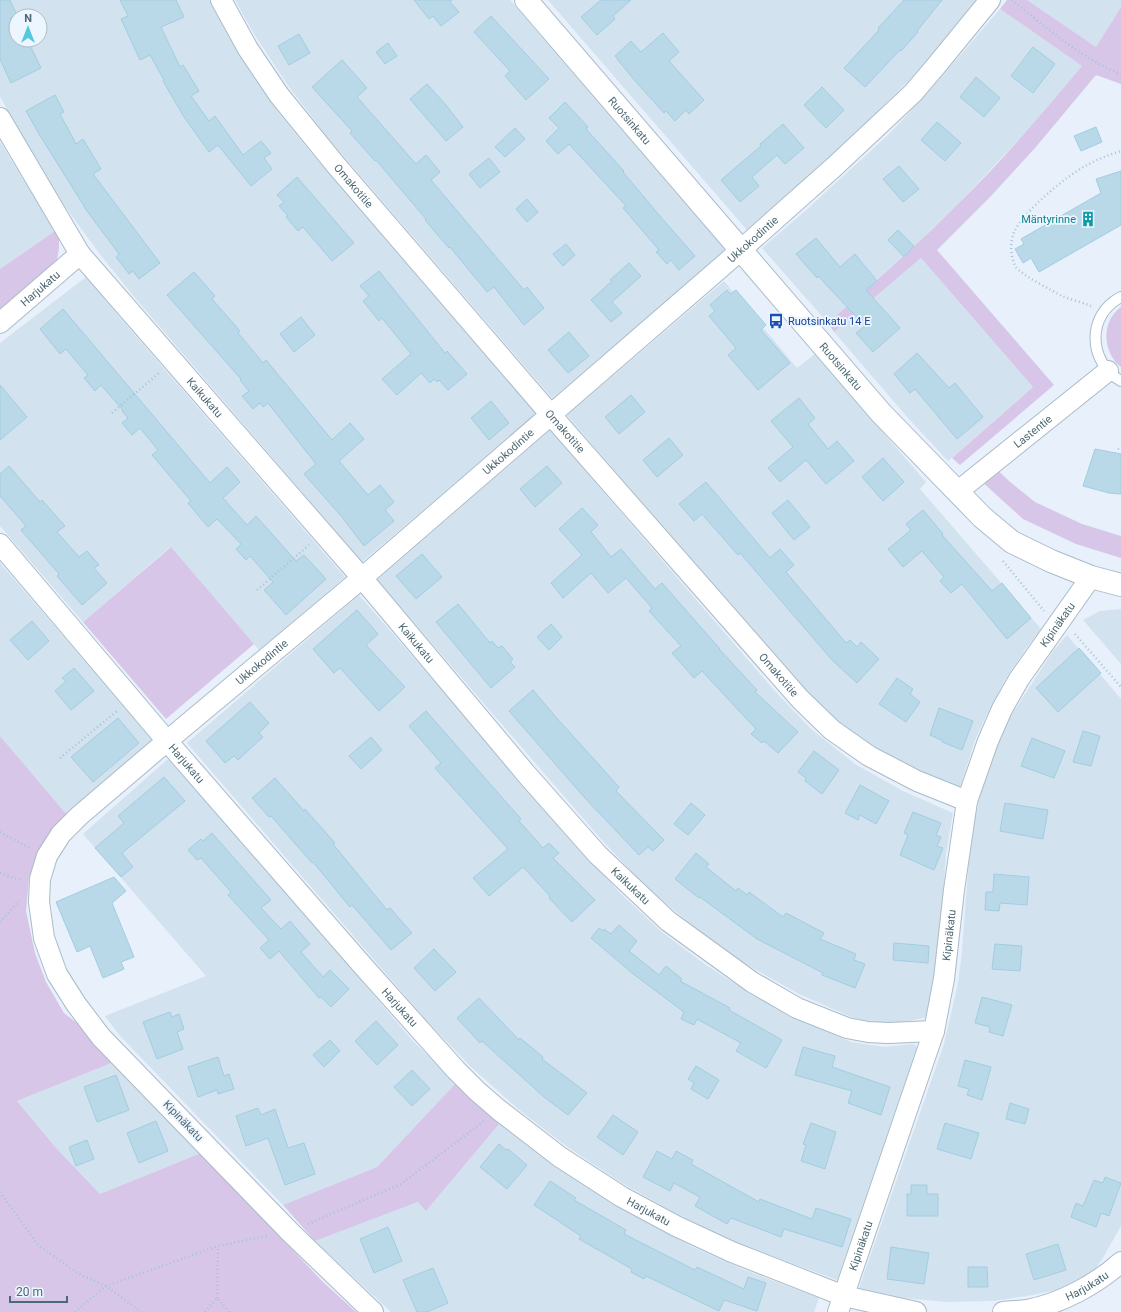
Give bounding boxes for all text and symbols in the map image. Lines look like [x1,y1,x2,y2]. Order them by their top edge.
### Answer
north arrow [8,8,48,48]
text: N [24,12,32,25]
street label: Ruotsinkatu [606,94,654,147]
street label: Omakotitie [331,161,376,210]
building icon: Mäntyrinne [1079,210,1097,228]
street label: Ukkokodintie [725,213,781,265]
place label: Mäntyrinne [1021,213,1076,226]
street label: Harjukatu [18,268,62,309]
bus stop icon: Ruotsinkatu 14 E [767,312,785,330]
place label: Ruotsinkatu 14 E [788,315,870,328]
street label: Ruotsinkatu [817,340,865,393]
street label: Kaikukatu [184,375,226,420]
street label: Omakotitie [543,407,588,456]
street label: Lastentie [1011,412,1055,451]
street label: Ukkokodintie [480,426,537,477]
street label: Kipinäkatu [1037,600,1078,649]
street label: Kaikukatu [396,620,437,666]
street label: Ukkokodintie [233,636,290,687]
street label: Omakotitie [756,650,801,699]
street label: Harjukatu [166,741,207,786]
street label: Kaikukatu [608,864,653,907]
street label: Kipinäkatu [940,909,958,962]
street label: Harjukatu [379,985,421,1029]
street label: Kipinäkatu [160,1098,206,1144]
street label: Harjukatu [625,1194,673,1228]
street label: Kipinäkatu [846,1219,875,1272]
street label: Harjukatu [1063,1268,1111,1303]
scale bar [10,1278,67,1304]
text: 20 m [16,1285,43,1299]

